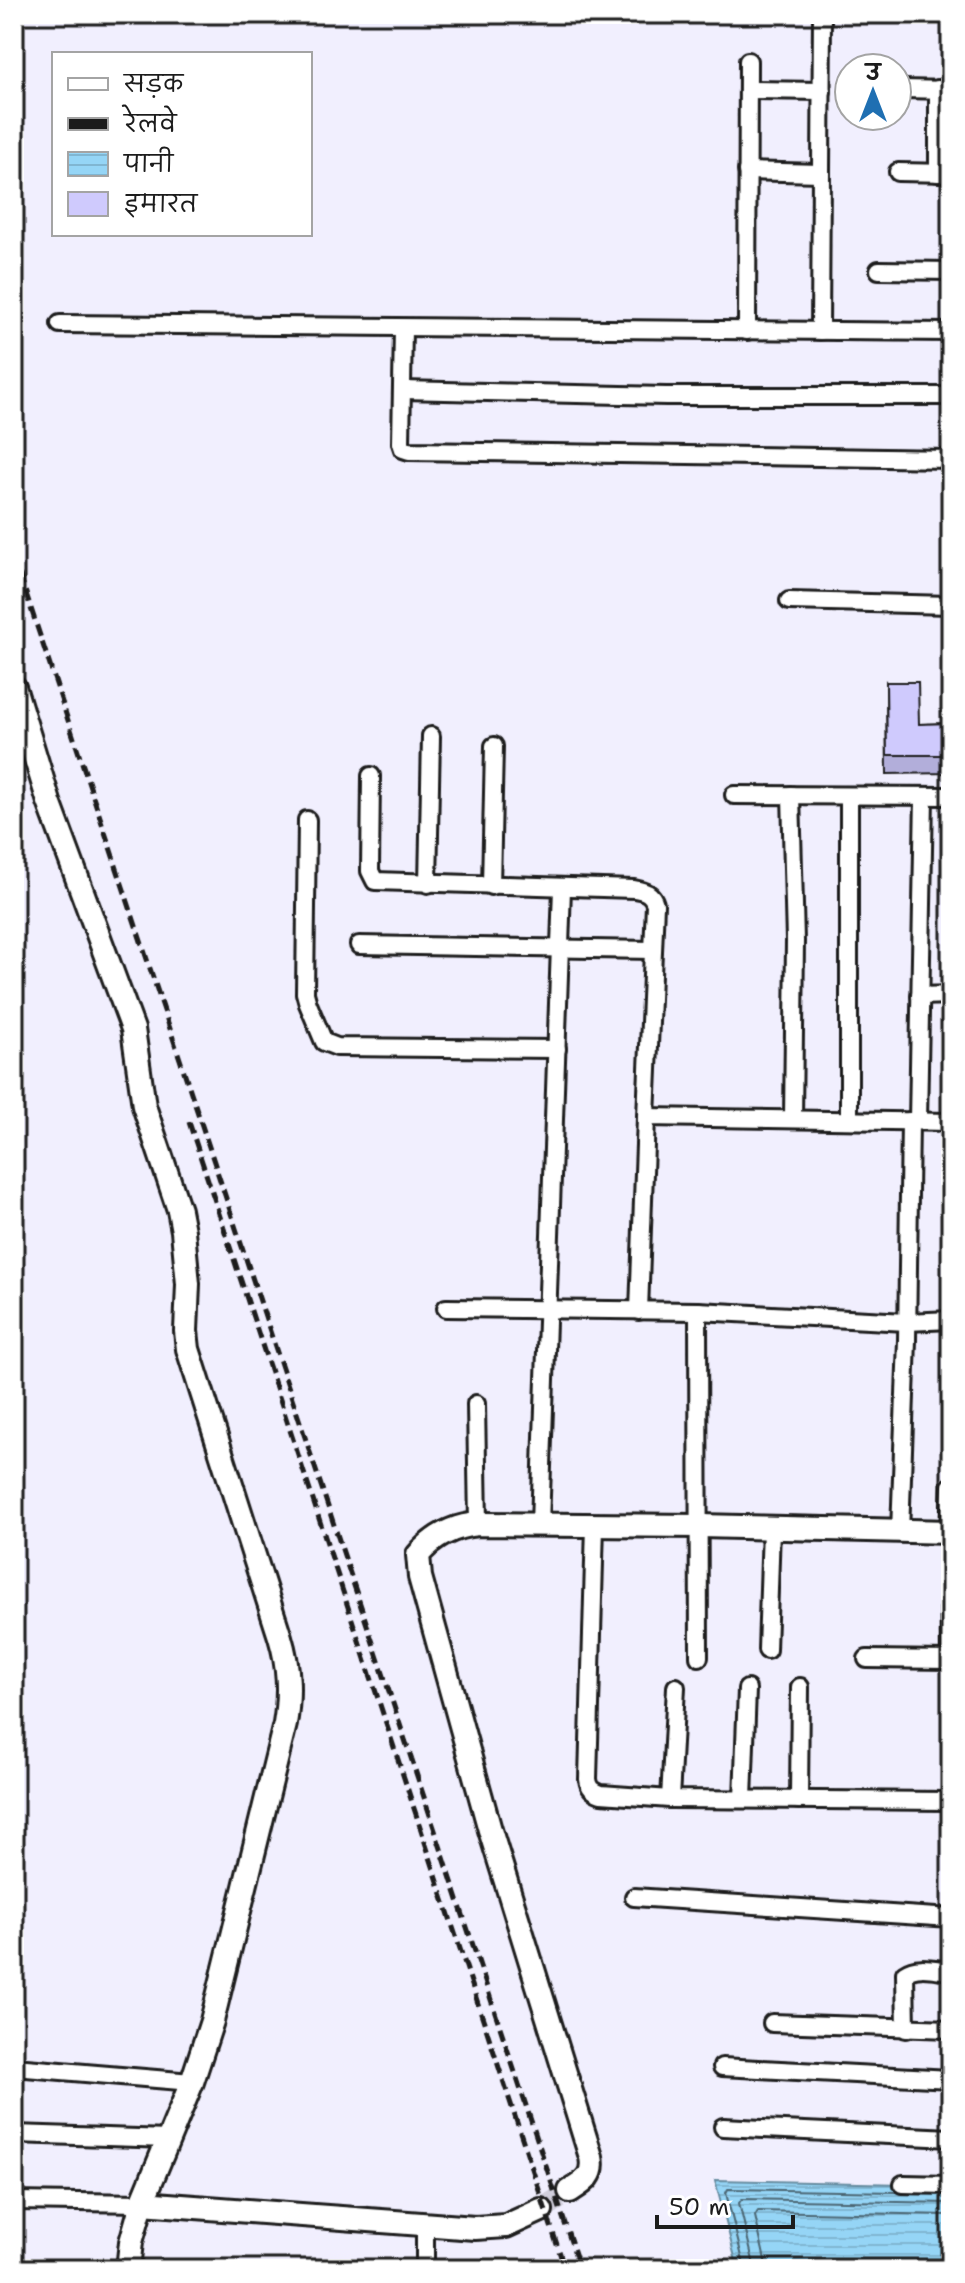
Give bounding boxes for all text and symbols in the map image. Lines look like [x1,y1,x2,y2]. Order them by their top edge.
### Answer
legend [52,52,312,236]
north arrow [833,52,913,132]
text: उ [864,58,883,87]
text: सड़क [122,68,185,100]
text: रेलवे [121,104,178,140]
text: पानी [122,146,175,180]
text: इमारत [124,188,199,220]
scale bar [657,2179,793,2229]
text: 50 m [669,2191,729,2223]

